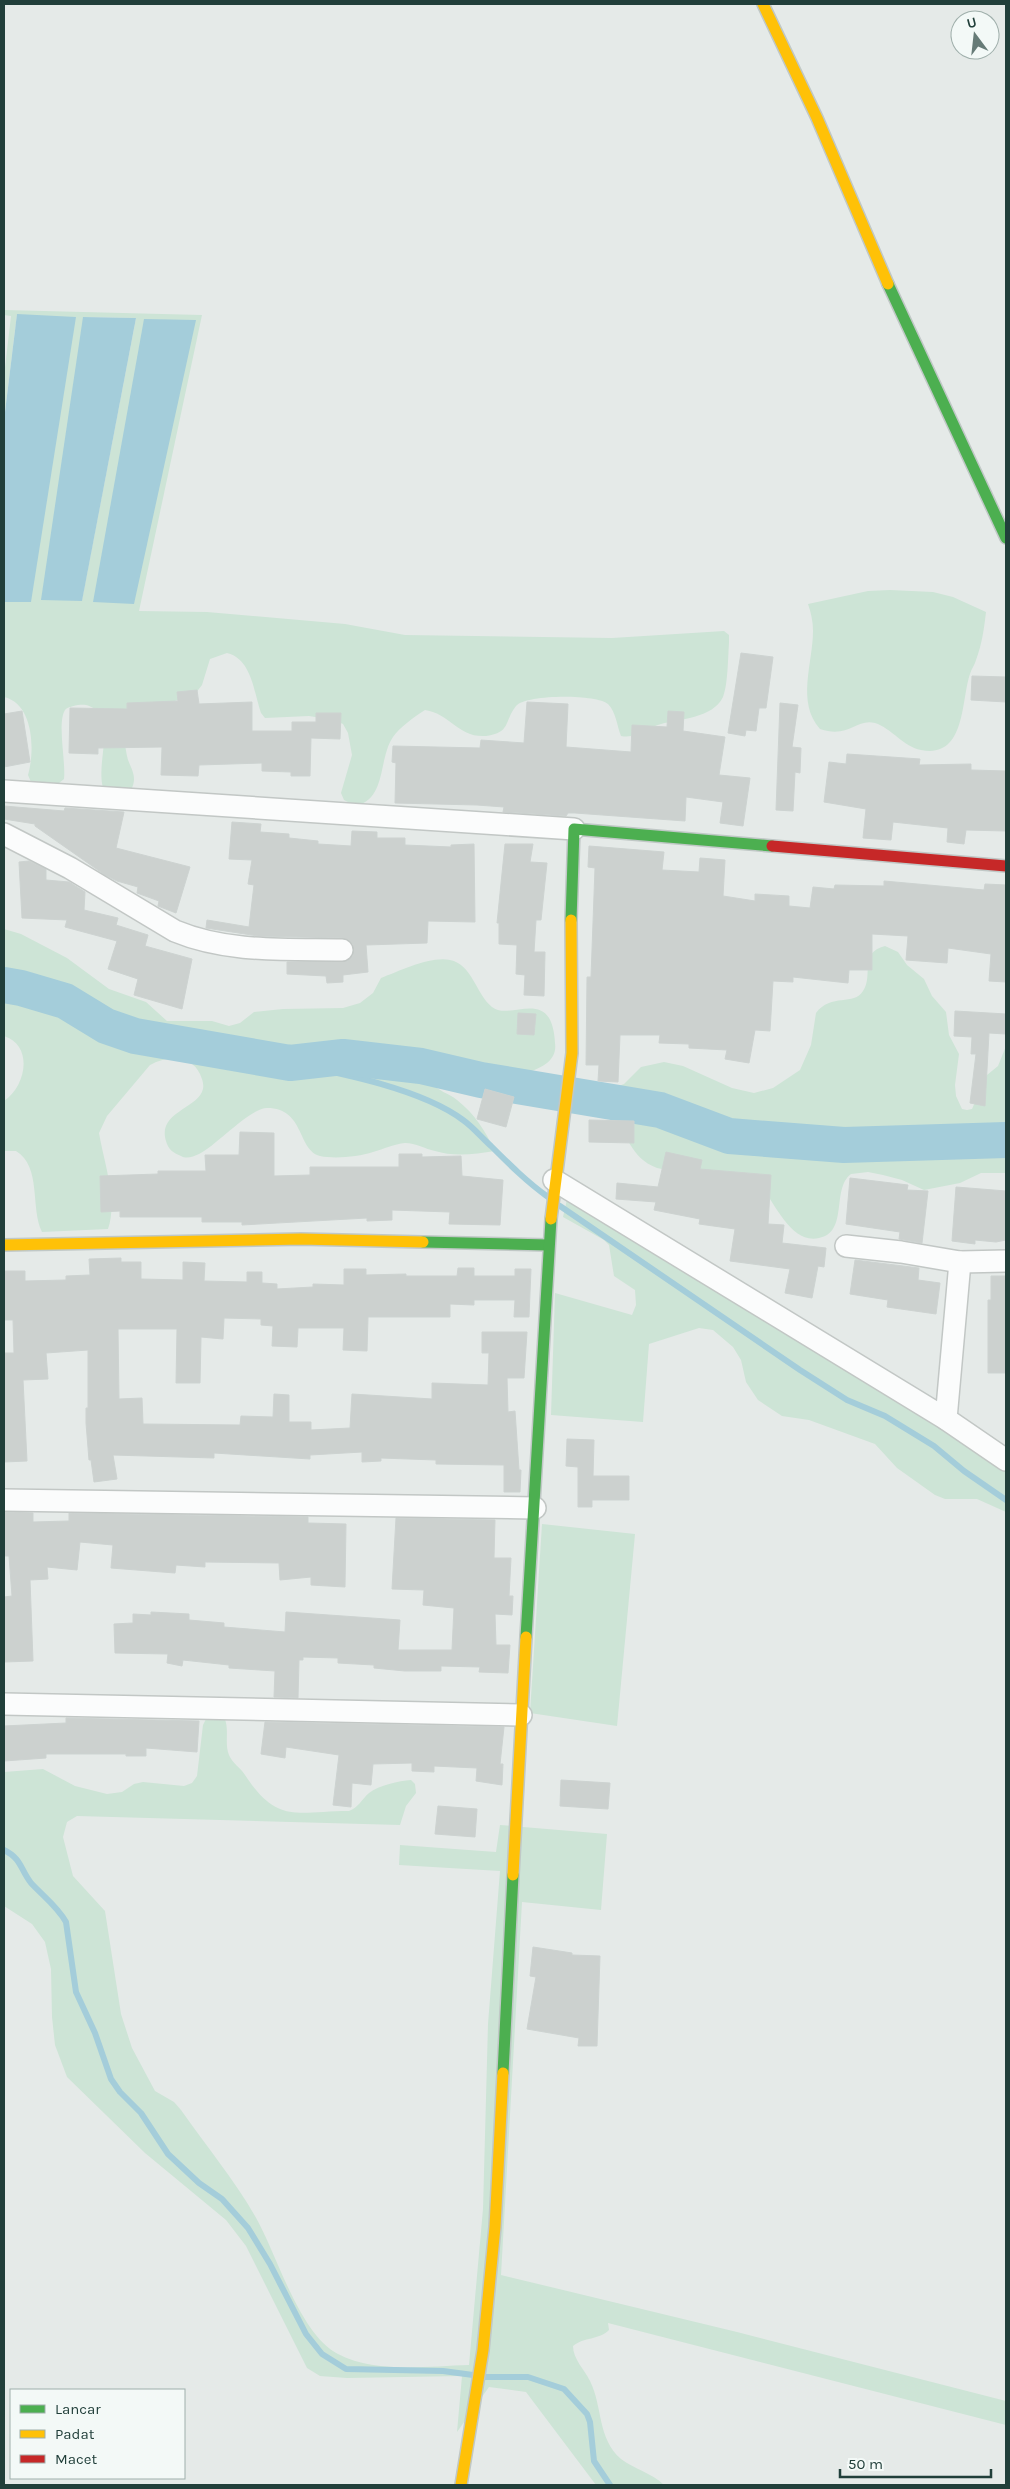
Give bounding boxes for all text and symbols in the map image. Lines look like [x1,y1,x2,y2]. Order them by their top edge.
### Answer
north arrow [950,10,1000,60]
text: U [965,13,979,32]
legend [10,2389,185,2479]
text: Lancar [55,2400,101,2418]
text: Padat [55,2425,95,2443]
scale bar [840,2446,991,2478]
text: Macet [55,2450,97,2468]
text: 50 m [848,2455,883,2473]

